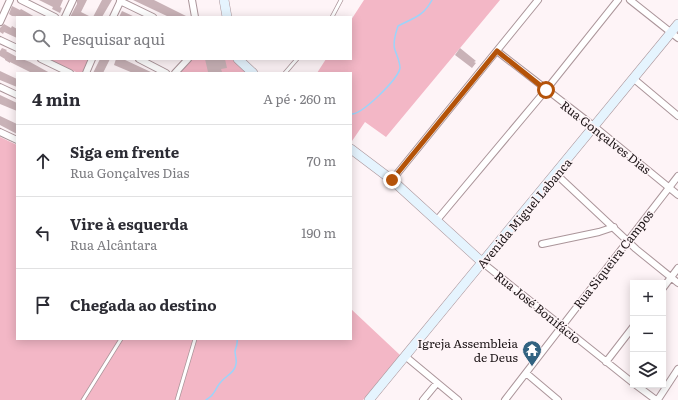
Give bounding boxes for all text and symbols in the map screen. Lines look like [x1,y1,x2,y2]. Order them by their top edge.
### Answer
search box [16,16,352,60]
icon: search [30,27,52,49]
text: Pesquisar aqui [62,27,165,50]
route start [537,81,555,99]
text: 4 min [32,86,81,111]
text: A pé · 260 m [263,89,336,108]
street label: Rua Gonçalves Dias [557,96,655,178]
text: Siga em frente [70,140,179,163]
icon: ahead [32,150,54,172]
text: 70 m [307,151,336,170]
street label: Avenida Miguel Labanca [472,153,576,272]
text: Rua Gonçalves Dias [70,163,189,182]
route end [383,171,401,189]
street label: Rua Siqueira Campos [569,205,658,312]
text: Vire à esquerda [70,212,188,235]
icon: left [32,222,54,244]
text: 190 m [301,223,336,242]
text: Rua Alcântara [70,235,157,254]
street label: Rua José Bonifácio [491,267,585,347]
map controls [630,280,666,388]
button: + [630,280,666,316]
text: Chegada ao destino [70,293,217,316]
icon: arrive [32,294,54,316]
button: − [630,316,666,352]
place label: Igreja Assembleia de Deus [417,334,519,366]
temple icon: Igreja Assembleia de Deus [521,339,543,367]
button: layers [630,352,666,388]

